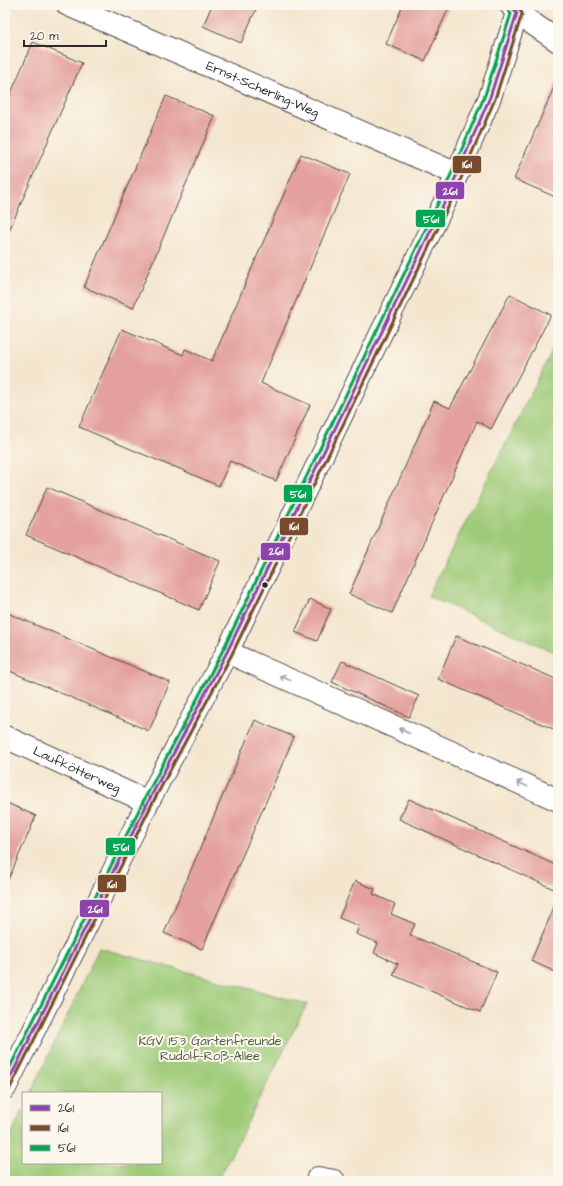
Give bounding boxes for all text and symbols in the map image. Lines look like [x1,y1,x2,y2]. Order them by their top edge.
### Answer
scale bar [24,22,106,48]
text: 20 m [30,28,59,45]
street label: Ernst-Scherling-Weg [203,57,322,123]
line badge: 161 [452,155,482,174]
text: 161 [462,157,472,172]
line badge: 261 [435,181,465,200]
text: 261 [442,184,458,199]
line badge: 561 [415,209,446,228]
text: 561 [423,212,440,227]
line badge: 561 [283,484,313,503]
text: 561 [290,487,307,502]
line badge: 161 [279,517,309,536]
text: 161 [289,519,299,534]
line badge: 261 [260,542,291,561]
text: 261 [268,544,284,559]
unlabelled marker [260,580,270,590]
one-way arrow [279,674,291,681]
one-way arrow [398,727,410,734]
street label: Laufkötterweg [30,742,124,798]
one-way arrow [517,780,529,788]
line badge: 561 [105,837,136,856]
text: 561 [113,840,130,855]
line badge: 161 [97,874,127,893]
text: 161 [107,877,117,892]
line badge: 261 [79,899,110,918]
text: 261 [87,902,103,917]
park label: KGV 153 Gartenfreunde Rudolf-Roß-Allee [138,1032,282,1065]
legend [22,1092,162,1164]
text: 261 [58,1100,74,1117]
text: 161 [58,1120,69,1137]
text: 561 [58,1140,76,1157]

